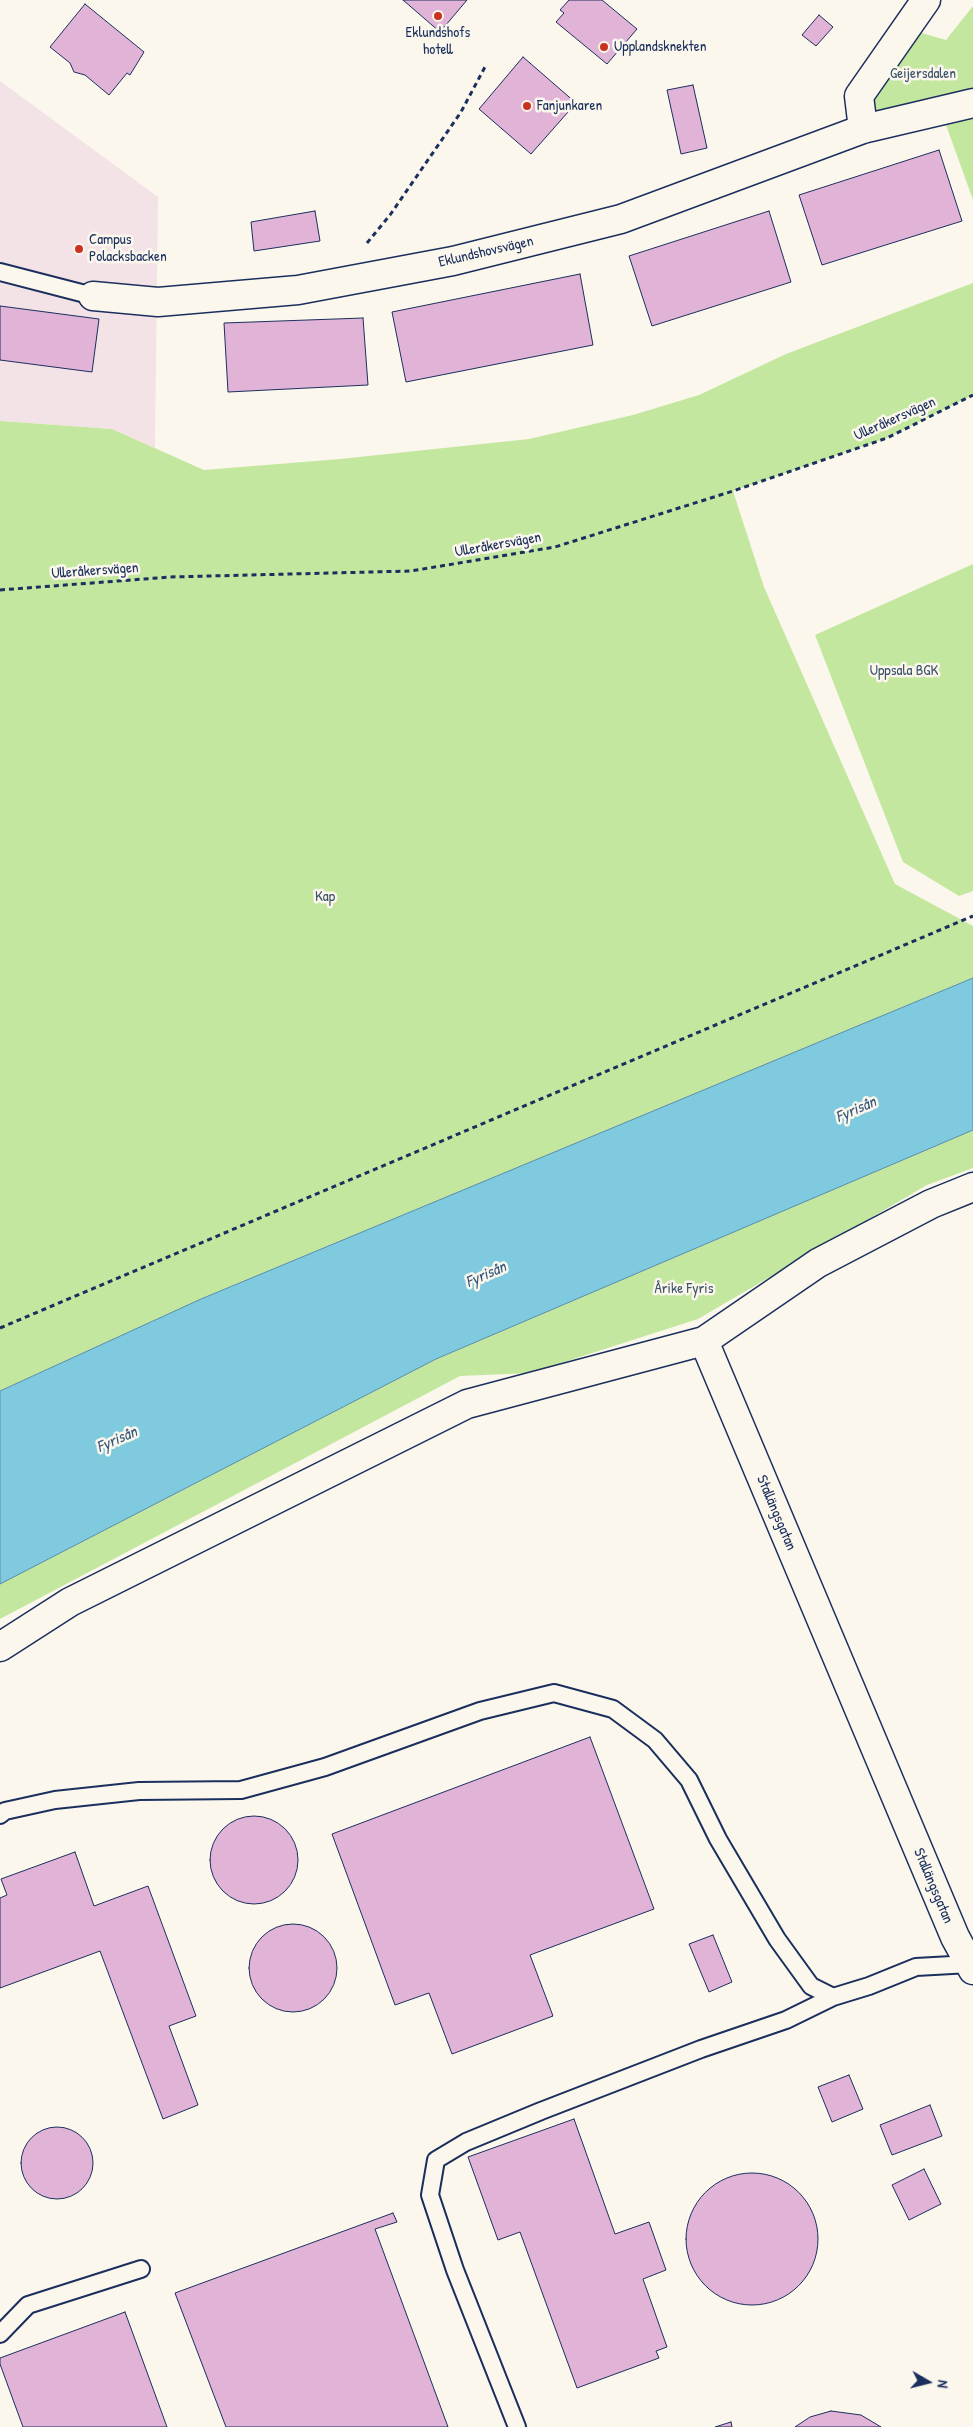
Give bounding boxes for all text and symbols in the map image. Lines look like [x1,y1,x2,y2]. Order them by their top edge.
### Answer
marker: Eklundshofs hotell [432,10,444,22]
place label: Eklundshofs hotell [406,24,470,59]
place label: Upplandsknekten [614,38,706,56]
marker: Upplandsknekten [598,41,610,53]
park label: Geijersdalen [890,65,956,83]
place label: Fanjunkaren [537,97,602,115]
marker: Fanjunkaren [521,100,533,112]
place label: Campus Polacksbacken [89,231,167,266]
street label: Eklundshovsvägen [437,232,535,272]
marker: Campus Polacksbacken [73,243,85,255]
street label: Ulleråkersvägen [851,393,939,445]
street label: Ulleråkersvägen [453,529,543,561]
street label: Ulleråkersvägen [51,559,139,583]
park label: Uppsala BGK [870,662,938,680]
park label: Kap [315,888,335,906]
water label: Fyrisån [833,1093,879,1127]
water label: Fyrisån [463,1258,509,1292]
park label: Årike Fyris [655,1280,713,1298]
water label: Fyrisån [94,1423,140,1457]
street label: Stallängsgatan [752,1473,800,1553]
street label: Stallängsgatan [909,1846,957,1926]
north arrow [903,2357,953,2407]
text: N [933,2379,953,2389]

